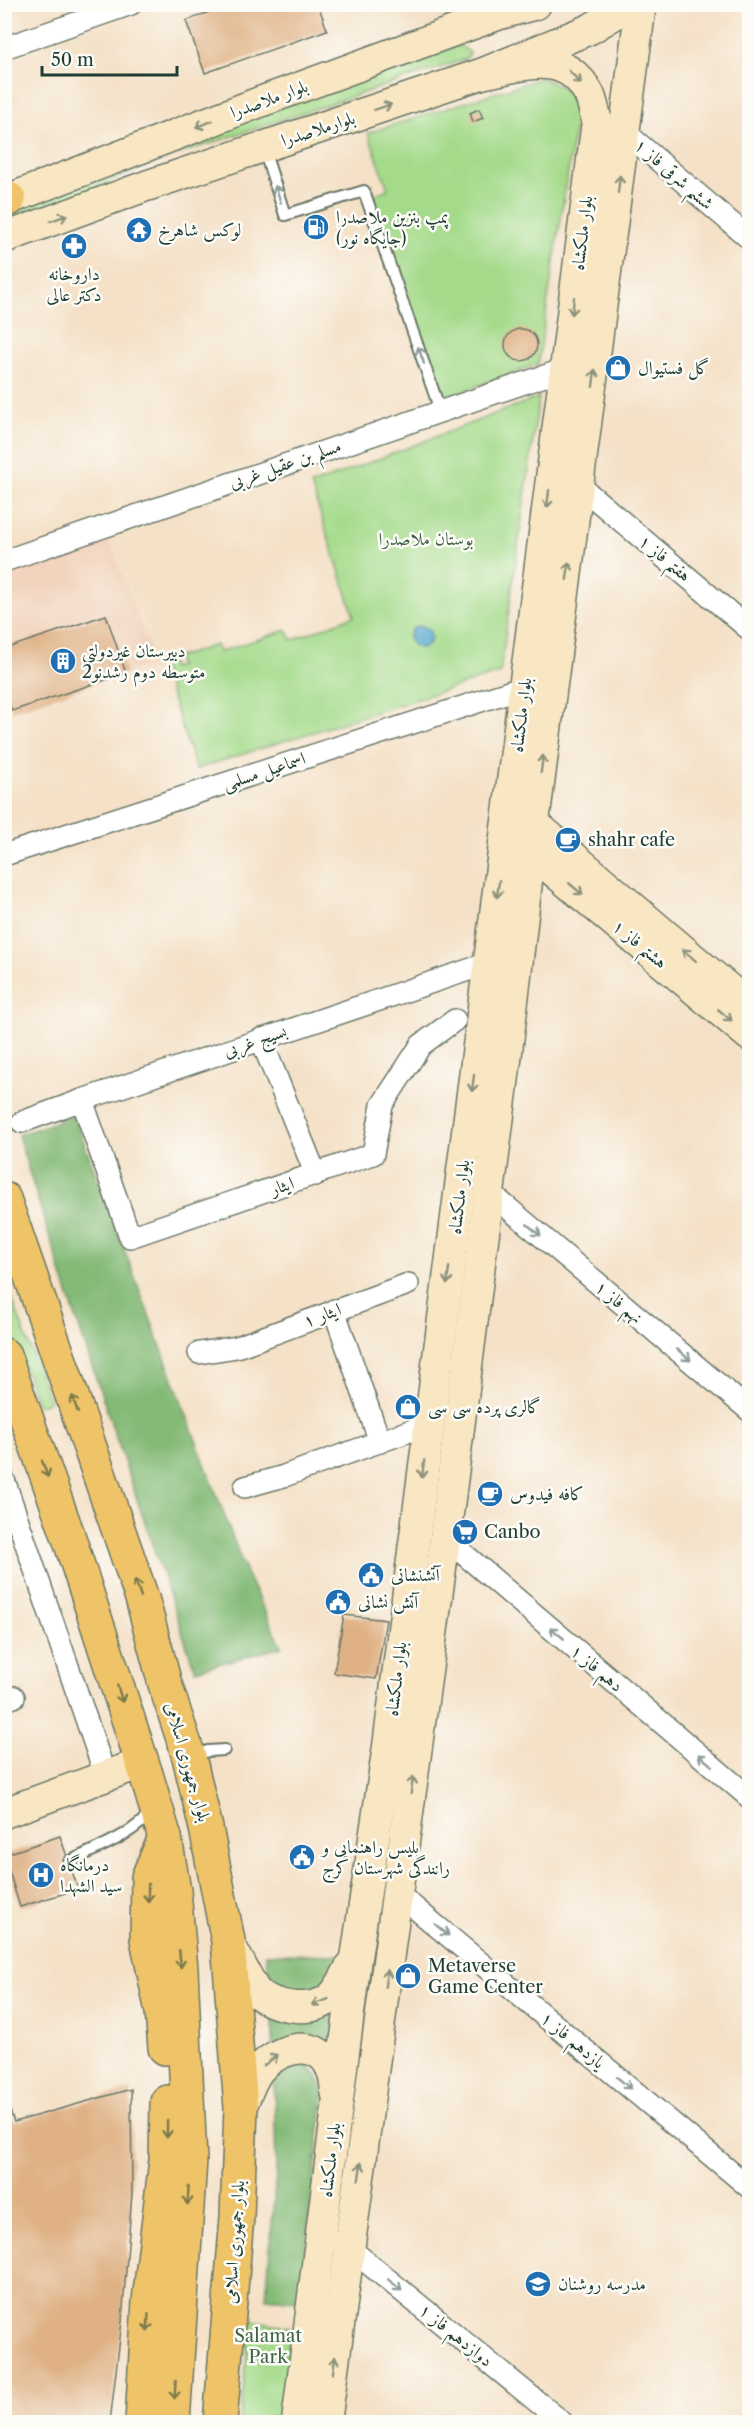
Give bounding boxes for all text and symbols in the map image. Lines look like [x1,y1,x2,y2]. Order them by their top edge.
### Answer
scale bar [42,39,177,77]
text: 50 m [51,49,94,71]
one-way arrow [568,69,582,84]
street label: بلوار ملاصدرا [227,75,311,123]
one-way arrow [373,101,392,112]
street label: بلوارملاصدرا [278,107,358,151]
one-way arrow [195,119,214,130]
street label: ششم شرقی فاز ۱ [625,134,718,220]
one-way arrow [614,175,625,195]
one-way arrow [272,185,283,204]
street label: بلوار ملکشاه [567,194,597,272]
place label: پمپ بنزین ملاصدرا (جایگاه نور) [336,206,449,249]
one-way arrow [50,211,68,222]
fuel station icon: پمپ بنزین ملاصدرا (جایگاه نور) [301,212,331,242]
temple icon: لوکس شاهرخ [124,215,154,245]
place label: لوکس شاهرخ [158,219,241,246]
pharmacy icon: داروخانه دکتر عالی [59,231,89,261]
place label: داروخانه دکتر عالی [46,263,102,306]
one-way arrow [567,295,578,315]
one-way arrow [415,346,426,365]
shop icon: گل فستیوال [603,353,633,383]
place label: گل فستیوال [638,357,710,380]
one-way arrow [589,368,600,388]
street label: مسلم بن عقیل غربی [226,435,346,500]
one-way arrow [543,489,554,509]
park label: بوستان ملاصدرا [378,528,474,550]
street label: هفتم فاز ۱ [630,530,696,592]
one-way arrow [563,561,574,581]
place label: دبیرستان غیردولتی متوسطه دوم رشدنو2 [82,640,205,688]
building icon: دبیرستان غیردولتی متوسطه دوم رشدنو2 [48,646,78,676]
street label: بلوار ملکشاه [506,676,536,754]
street label: اسماعیل مسلمی [220,747,309,797]
one-way arrow [537,755,548,775]
cafe icon: shahr cafe [553,825,583,855]
place label: shahr cafe [588,829,675,851]
one-way arrow [492,879,503,899]
one-way arrow [568,882,583,896]
street label: هشتم فاز ۱ [603,915,672,979]
one-way arrow [682,948,697,962]
one-way arrow [717,1008,732,1022]
street label: بسیج غربی [221,1020,291,1067]
one-way arrow [468,1072,479,1092]
street label: بلوار ملکشاه [444,1158,474,1236]
street label: ایثار [265,1172,297,1202]
one-way arrow [526,1223,541,1237]
one-way arrow [443,1266,454,1285]
street label: نهم فاز ۱ [587,1276,647,1333]
street label: ایثار ۱ [300,1298,344,1333]
one-way arrow [676,1349,692,1362]
shop icon: گالری پرده سی سی [393,1392,423,1422]
one-way arrow [69,1395,80,1414]
place label: گالری پرده سی سی [428,1396,541,1420]
one-way arrow [41,1459,52,1478]
one-way arrow [418,1459,429,1479]
cafe icon: كافه فيدوس [475,1479,505,1509]
place label: كافه فيدوس [510,1483,584,1505]
supermarket icon: Canbo [450,1517,480,1547]
place label: Canbo [484,1521,541,1543]
public building icon: آتشنشانی [356,1560,386,1590]
place label: آتشنشانی [391,1564,442,1586]
one-way arrow [132,1580,143,1598]
public building icon: آتش نشانی [323,1587,353,1617]
place label: آتش نشانی [358,1591,420,1614]
one-way arrow [550,1626,565,1640]
street label: بلوار ملکشاه [381,1640,411,1718]
street label: دهم فاز ۱ [562,1640,628,1701]
one-way arrow [116,1684,127,1703]
street label: بلوار جمهوری اسلامی [160,1699,216,1825]
one-way arrow [698,1753,713,1767]
one-way arrow [406,1775,417,1795]
place label: پلیس راهنمایی و رانندگی شهرستان کرج [320,1836,450,1884]
public building icon: پلیس راهنمایی و رانندگی شهرستان کرج [287,1842,317,1872]
place label: درمانگاه سید الشهدا [60,1853,122,1898]
hospital icon: درمانگاه سید الشهدا [26,1860,56,1890]
one-way arrow [142,1883,154,1903]
one-way arrow [434,1924,450,1937]
one-way arrow [175,1948,186,1968]
place label: Metaverse Game Center [428,1955,543,1998]
shop icon: Metaverse Game Center [393,1961,423,1991]
one-way arrow [380,1969,391,1988]
one-way arrow [311,1997,330,2008]
street label: یازدهم فاز ۱ [533,2007,611,2079]
one-way arrow [263,2053,279,2066]
one-way arrow [616,2076,632,2089]
one-way arrow [161,2118,173,2138]
street label: بلوار ملکشاه [315,2121,345,2199]
one-way arrow [354,2162,365,2182]
street label: بلوار جمهوری اسلامی [219,2179,249,2305]
one-way arrow [182,2185,193,2205]
school or university icon: مدرسه روشنان [523,2269,553,2299]
place label: مدرسه روشنان [558,2273,646,2295]
one-way arrow [386,2278,402,2291]
street label: دوازدهم فاز ۱ [411,2299,497,2376]
one-way arrow [143,2312,154,2332]
park label: Salamat Park [234,2325,302,2368]
one-way arrow [328,2355,339,2375]
one-way arrow [170,2380,181,2400]

